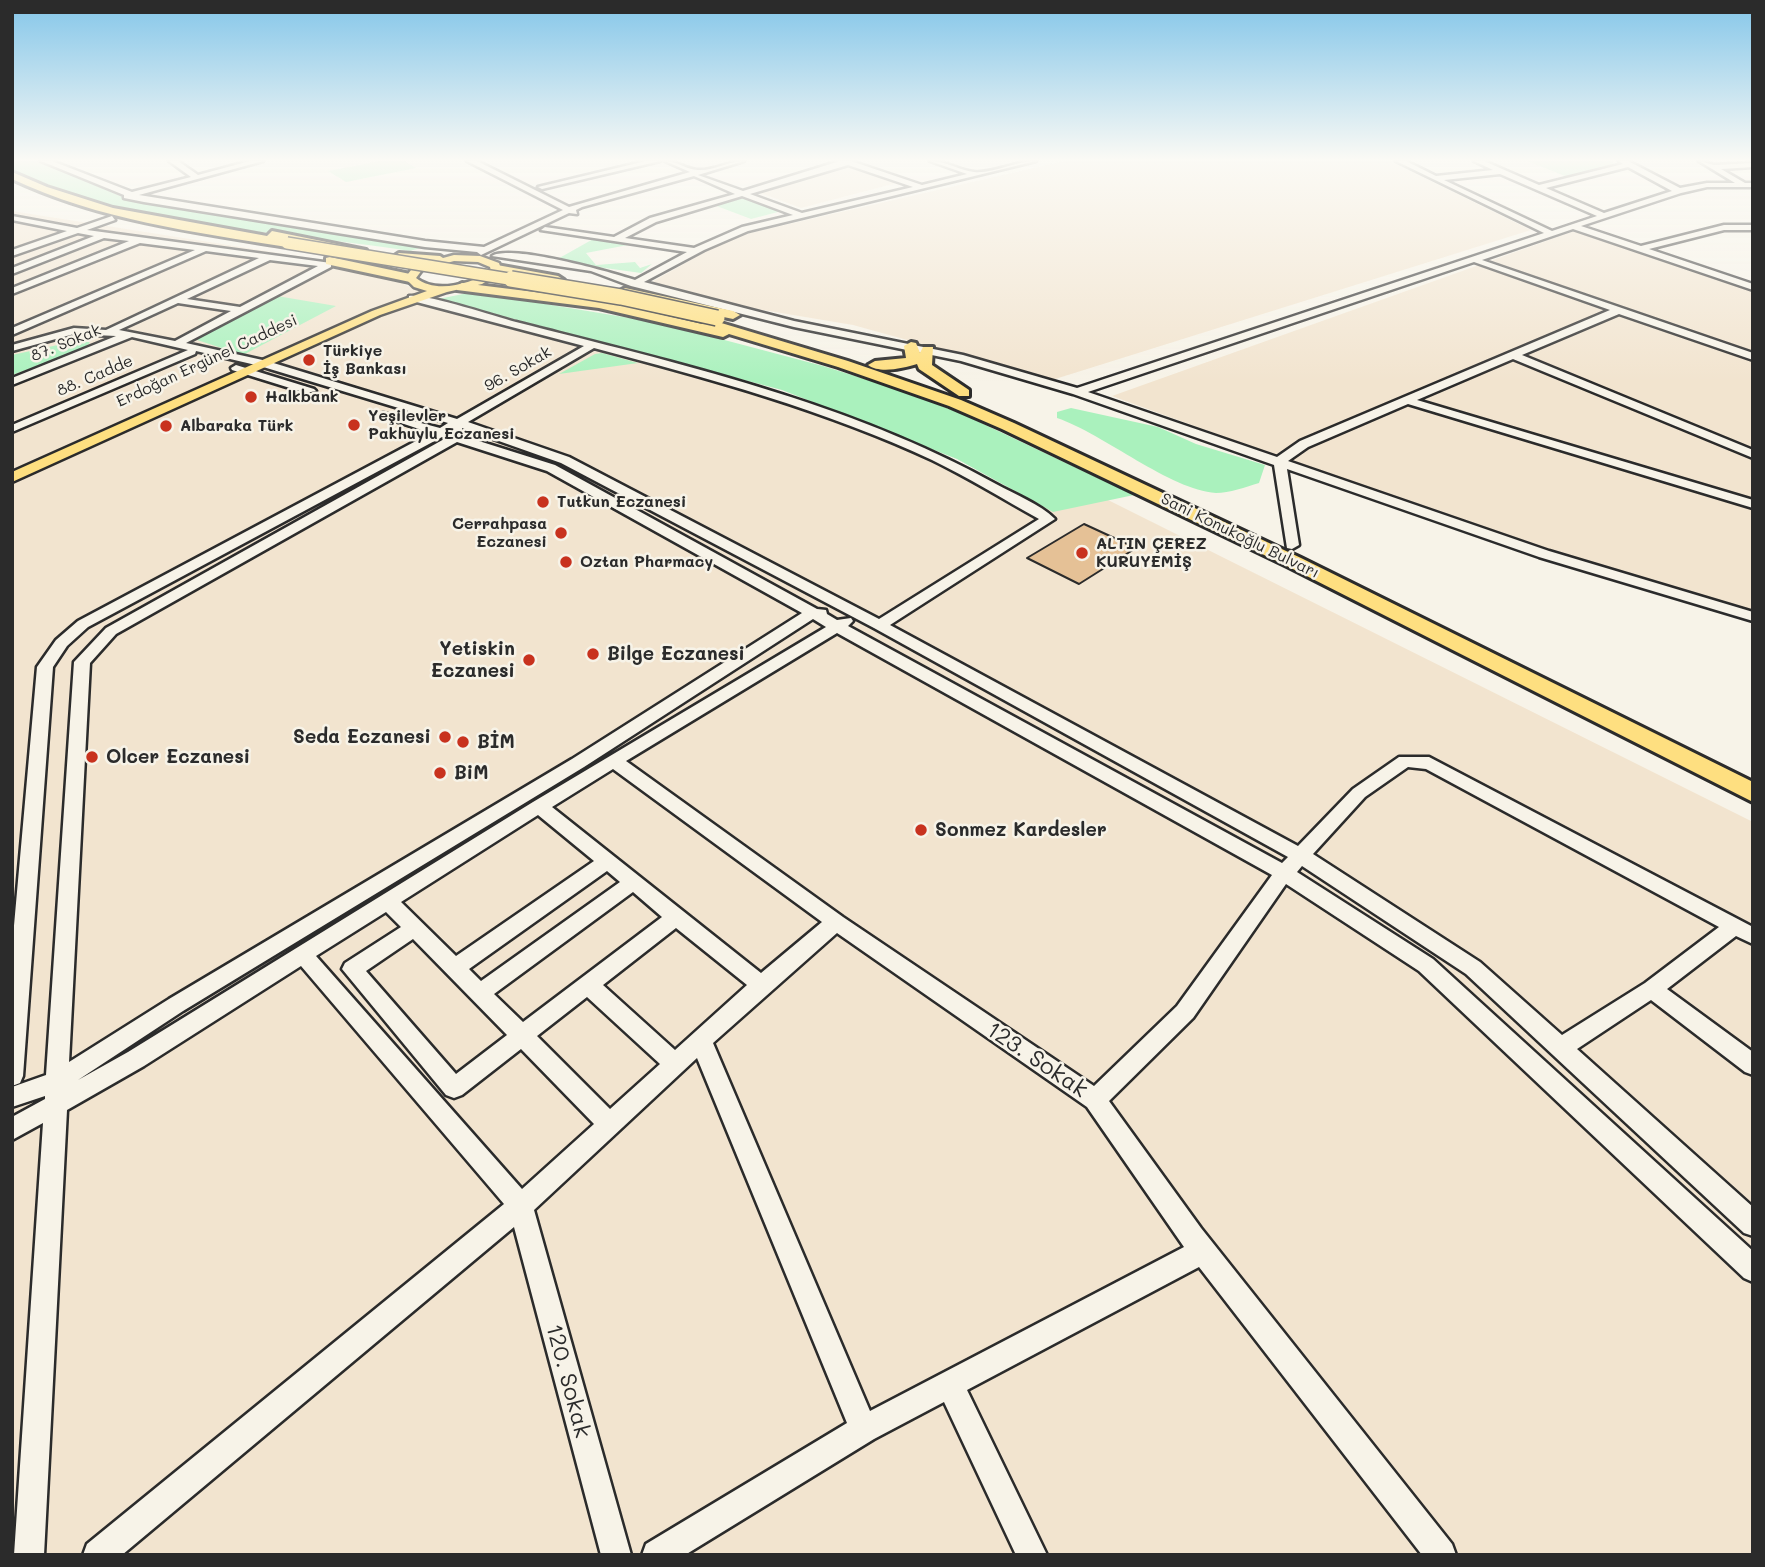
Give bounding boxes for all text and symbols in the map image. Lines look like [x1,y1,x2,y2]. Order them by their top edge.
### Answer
street label: Erdoğan Ergünel Caddesi [113,311,301,411]
street label: 87. Sokak [28,320,104,366]
place label: Türkiye İş Bankası [323,341,407,379]
street label: 96. Sokak [481,342,555,396]
street label: 88. Cadde [54,351,136,401]
marker: Türkiye İş Bankası [301,352,317,368]
place label: Halkbank [265,387,338,407]
marker: Halkbank [243,389,259,405]
place label: Yeşilevler Pakhuylu Eczanesi [368,406,515,444]
place label: Albaraka Türk [180,416,293,436]
marker: Yeşilevler Pakhuylu Eczanesi [346,417,362,433]
marker: Albaraka Türk [158,418,174,434]
street label: Sani Konukoğlu Bulvarı [1158,489,1322,583]
place label: Tutkun Eczanesi [557,492,686,512]
marker: Tutkun Eczanesi [535,494,551,510]
place label: Cerrahpasa Eczanesi [452,514,547,552]
marker: Cerrahpasa Eczanesi [553,525,569,541]
place label: ALTIN ÇEREZ KURUYEMİŞ [1096,534,1207,572]
marker: ALTIN ÇEREZ KURUYEMİŞ [1074,545,1090,561]
place label: Oztan Pharmacy [580,552,713,572]
marker: Oztan Pharmacy [558,554,574,570]
place label: Yetiskin Eczanesi [431,638,515,682]
place label: Bilge Eczanesi [607,643,745,665]
marker: Bilge Eczanesi [585,646,601,662]
marker: Yetiskin Eczanesi [521,652,537,668]
place label: Seda Eczanesi [293,726,431,748]
marker: Seda Eczanesi [437,729,453,745]
place label: BİM [477,731,515,753]
marker: BİM [455,734,471,750]
place label: Olcer Eczanesi [106,746,250,768]
marker: Olcer Eczanesi [84,749,100,765]
place label: BiM [454,762,489,784]
marker: BiM [432,765,448,781]
place label: Sonmez Kardesler [935,819,1107,841]
marker: Sonmez Kardesler [913,822,929,838]
street label: 123. Sokak [981,1016,1093,1104]
street label: 120. Sokak [540,1321,596,1441]

